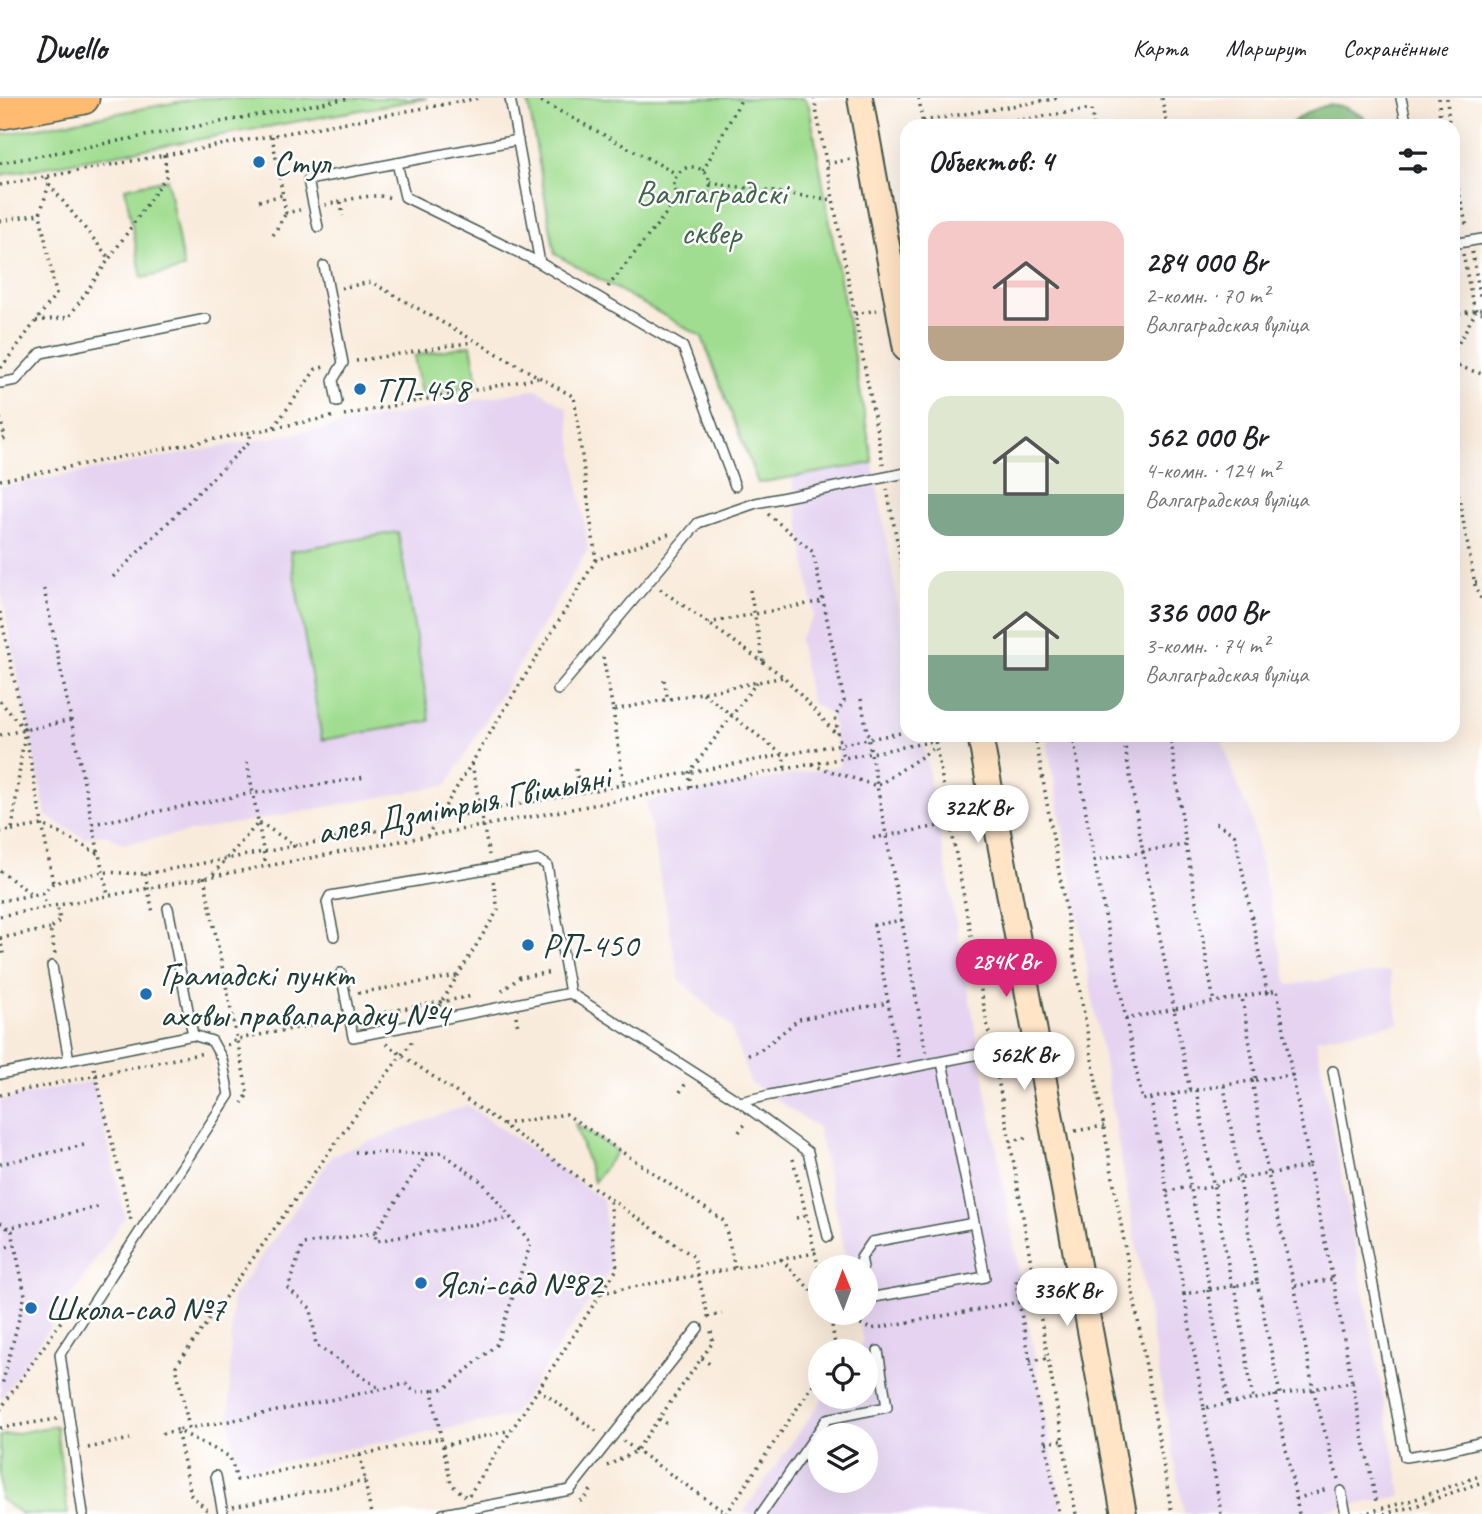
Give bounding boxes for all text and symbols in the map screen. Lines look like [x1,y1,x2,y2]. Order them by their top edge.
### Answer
text: Dwello [35,27,107,69]
text: Карта [1133,33,1188,63]
text: Маршрут [1226,33,1305,63]
text: Сохранённые [1343,33,1447,63]
place label: Стул [273,140,332,185]
text: Объектов: 4 [928,142,1053,180]
icon: filters [1394,142,1432,180]
marker: Стул [251,154,267,170]
park label: Валгаградскі сквер [636,170,791,255]
text: 284 000 Br [1145,243,1267,281]
icon: home [984,249,1068,333]
text: 2-комн. · 70 m² [1145,281,1269,310]
text: Валгаградская вуліца [1145,310,1308,339]
place label: ТП-458 [374,367,473,412]
marker: ТП-458 [352,381,368,397]
text: 562 000 Br [1145,418,1267,456]
icon: home [984,424,1068,508]
text: 4-комн. · 124 m² [1145,456,1279,485]
text: Валгаградская вуліца [1145,485,1308,514]
text: 336 000 Br [1145,593,1268,631]
icon: home [984,599,1068,683]
text: 3-комн. · 74 m² [1145,631,1269,660]
text: Валгаградская вуліца [1145,660,1308,689]
street label: алея Дзмітрыя Гвішыяні [313,753,618,855]
pin: 322K Br [913,786,1043,845]
text: 322K Br [944,793,1012,822]
place label: РП-450 [542,923,640,968]
marker: РП-450 [520,937,536,953]
pin: 284K Br [941,940,1071,999]
text: 284K Br [972,947,1040,976]
place label: Грамадскі пункт аховы правапарадку №4 [160,952,453,1037]
marker: Грамадскі пункт аховы правапарадку №4 [138,986,154,1002]
pin: 562K Br [959,1032,1089,1092]
text: 562K Br [990,1040,1058,1069]
north arrow [808,1255,878,1325]
map controls [808,1255,878,1493]
place label: Яслі-сад №82 [435,1261,606,1306]
pin: 336K Br [1002,1268,1132,1328]
marker: Яслі-сад №82 [413,1275,429,1291]
text: 336K Br [1032,1276,1102,1305]
place label: Школа-сад №7 [45,1286,228,1331]
marker: Школа-сад №7 [23,1300,39,1316]
button: locate [808,1339,878,1409]
button: layers [808,1423,878,1493]

